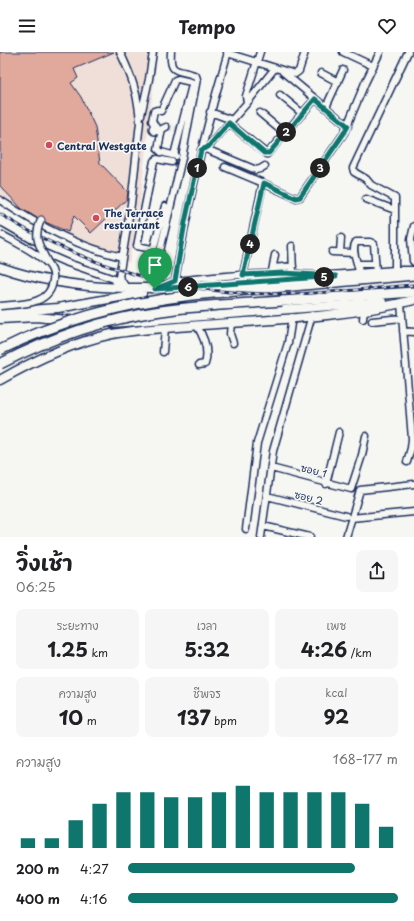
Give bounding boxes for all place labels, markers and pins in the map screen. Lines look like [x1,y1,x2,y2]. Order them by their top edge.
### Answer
pin: 2 [276,122,296,142]
place label: Central Westgate [57,138,147,153]
marker: Central Westgate [44,140,54,150]
pin: 1 [187,158,207,178]
pin: 3 [310,158,330,178]
place label: The Terrace restaurant [104,205,164,232]
marker: The Terrace restaurant [91,213,101,223]
pin: 4 [240,234,260,254]
pin [138,248,172,289]
pin: 5 [314,267,334,287]
pin: 6 [178,277,198,297]

